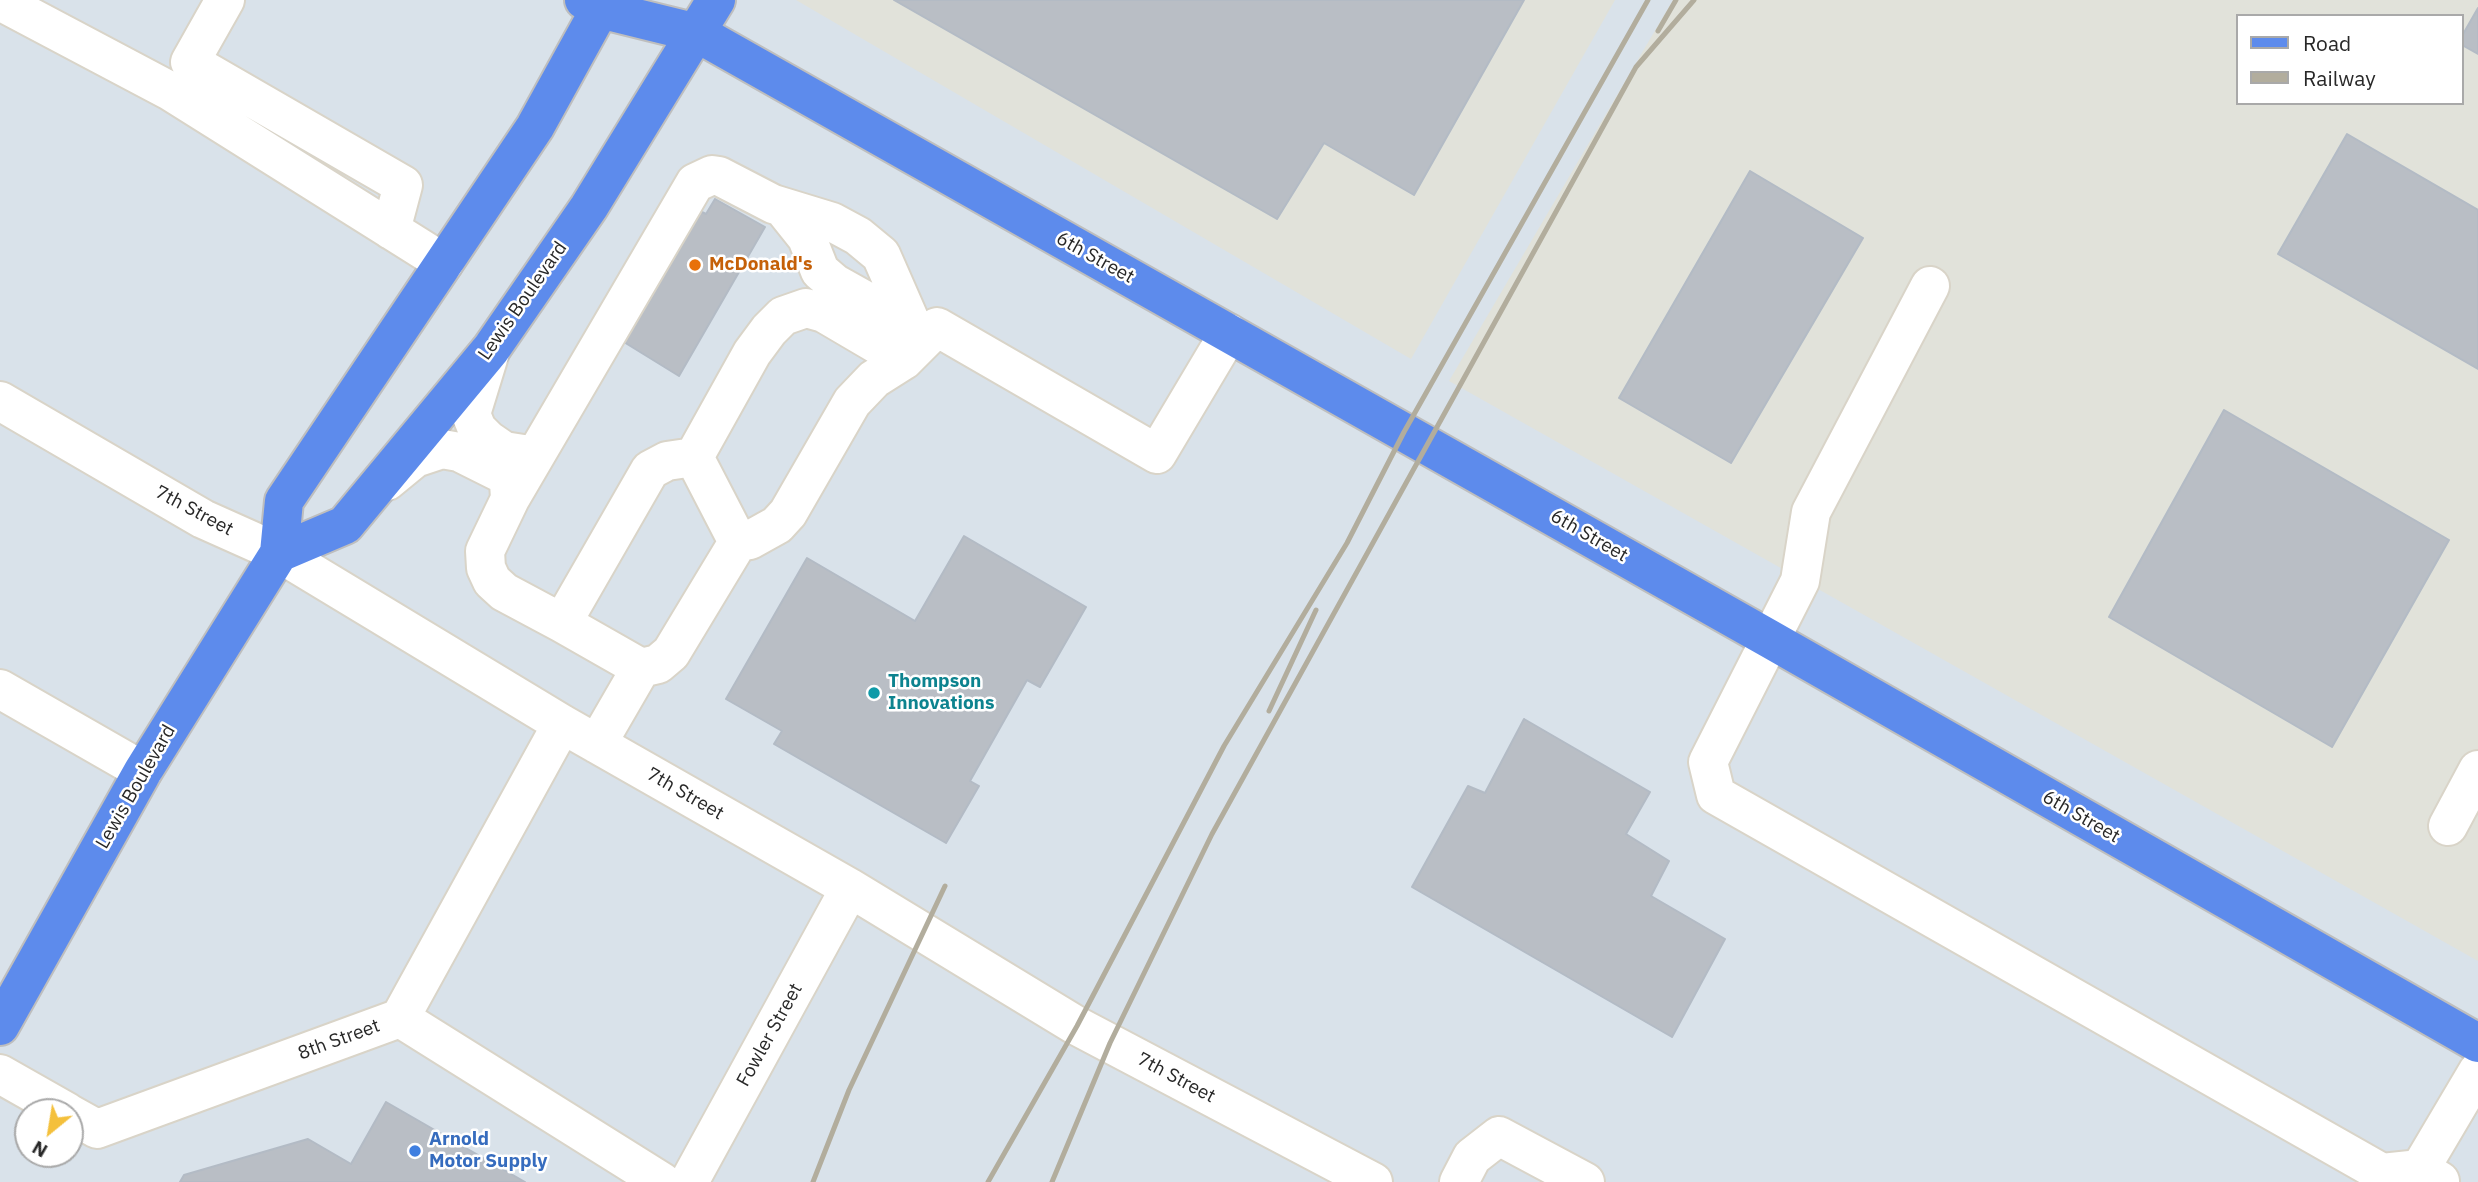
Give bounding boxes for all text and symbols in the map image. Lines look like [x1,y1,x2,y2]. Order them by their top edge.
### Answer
legend [2236,14,2464,105]
text: Road [2303,29,2351,57]
text: Railway [2303,64,2376,92]
street label: 6th Street [1052,227,1138,289]
street label: Lewis Boulevard [474,237,572,365]
place label: McDonald's [709,254,812,276]
marker: McDonald's [687,257,703,273]
street label: 7th Street [151,481,237,541]
street label: 6th Street [1546,505,1632,567]
place label: Thompson Innovations [888,671,994,715]
marker: Thompson Innovations [866,685,882,701]
street label: Lewis Boulevard [91,721,181,853]
street label: 7th Street [642,763,728,825]
street label: 6th Street [2038,786,2124,848]
street label: Fowler Street [732,979,808,1091]
street label: 8th Street [295,1015,383,1065]
street label: 7th Street [1133,1048,1219,1108]
north arrow [14,1098,84,1168]
place label: Arnold Motor Supply [429,1129,547,1173]
text: N [28,1136,51,1163]
marker: Arnold Motor Supply [407,1143,423,1159]

